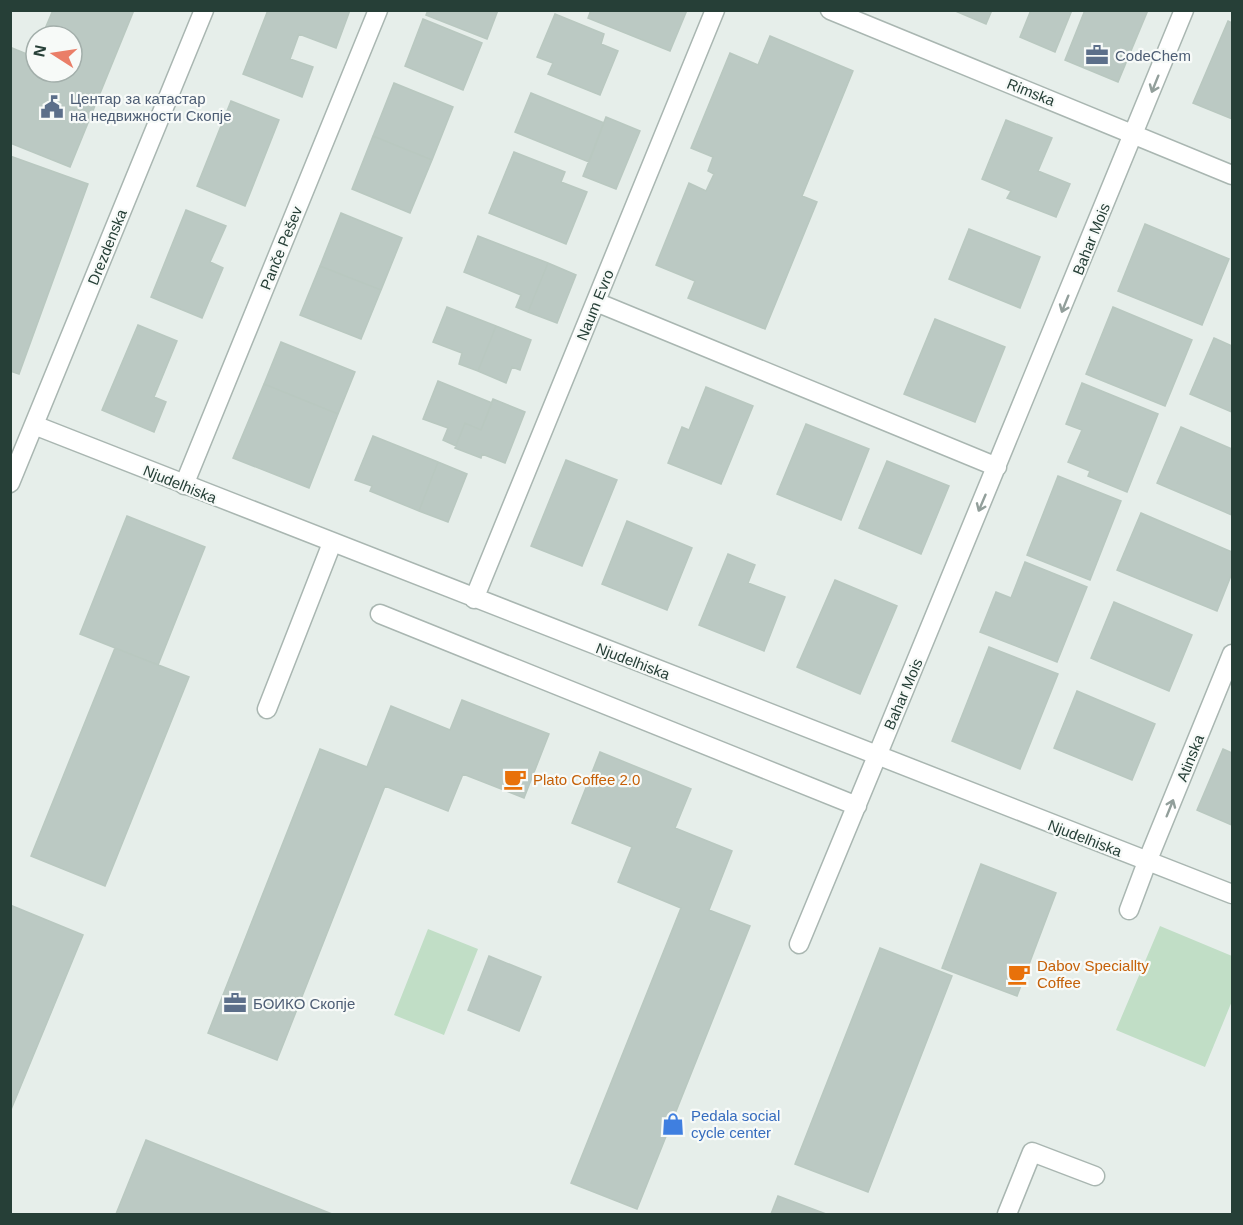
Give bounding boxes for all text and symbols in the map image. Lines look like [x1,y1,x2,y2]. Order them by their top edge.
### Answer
north arrow [24,24,84,84]
office icon: CodeChem [1084,42,1110,68]
text: N [30,44,49,58]
place label: CodeChem [1115,47,1191,64]
street label: Rimska [1005,75,1058,109]
one-way arrow [1149,75,1160,93]
place label: Центар за катастар на недвижности Скопје [70,90,231,124]
public building icon: Центар за катастар на недвижности Скопје [39,94,65,120]
street label: Bahar Mois [1069,201,1113,277]
street label: Panče Pešev [257,203,306,292]
street label: Drezdenska [84,206,130,287]
street label: Naum Evro [573,267,617,343]
one-way arrow [1059,294,1070,312]
street label: Njudelhiska [141,462,220,507]
one-way arrow [976,493,987,512]
street label: Njudelhiska [594,639,673,683]
street label: Bahar Mois [880,656,926,732]
street label: Atinska [1173,731,1207,784]
cafe icon: Plato Coffee 2.0 [502,766,528,792]
place label: Plato Coffee 2.0 [533,771,640,788]
one-way arrow [1165,799,1176,818]
street label: Njudelhiska [1046,816,1125,860]
place label: Dabov Speciallty Coffee [1037,957,1149,991]
cafe icon: Dabov Speciallty Coffee [1006,961,1032,987]
office icon: БОИКО Скопје [222,990,248,1016]
place label: БОИКО Скопје [253,995,355,1012]
place label: Pedala social cycle center [691,1107,780,1141]
shop icon: Pedala social cycle center [660,1111,686,1137]

